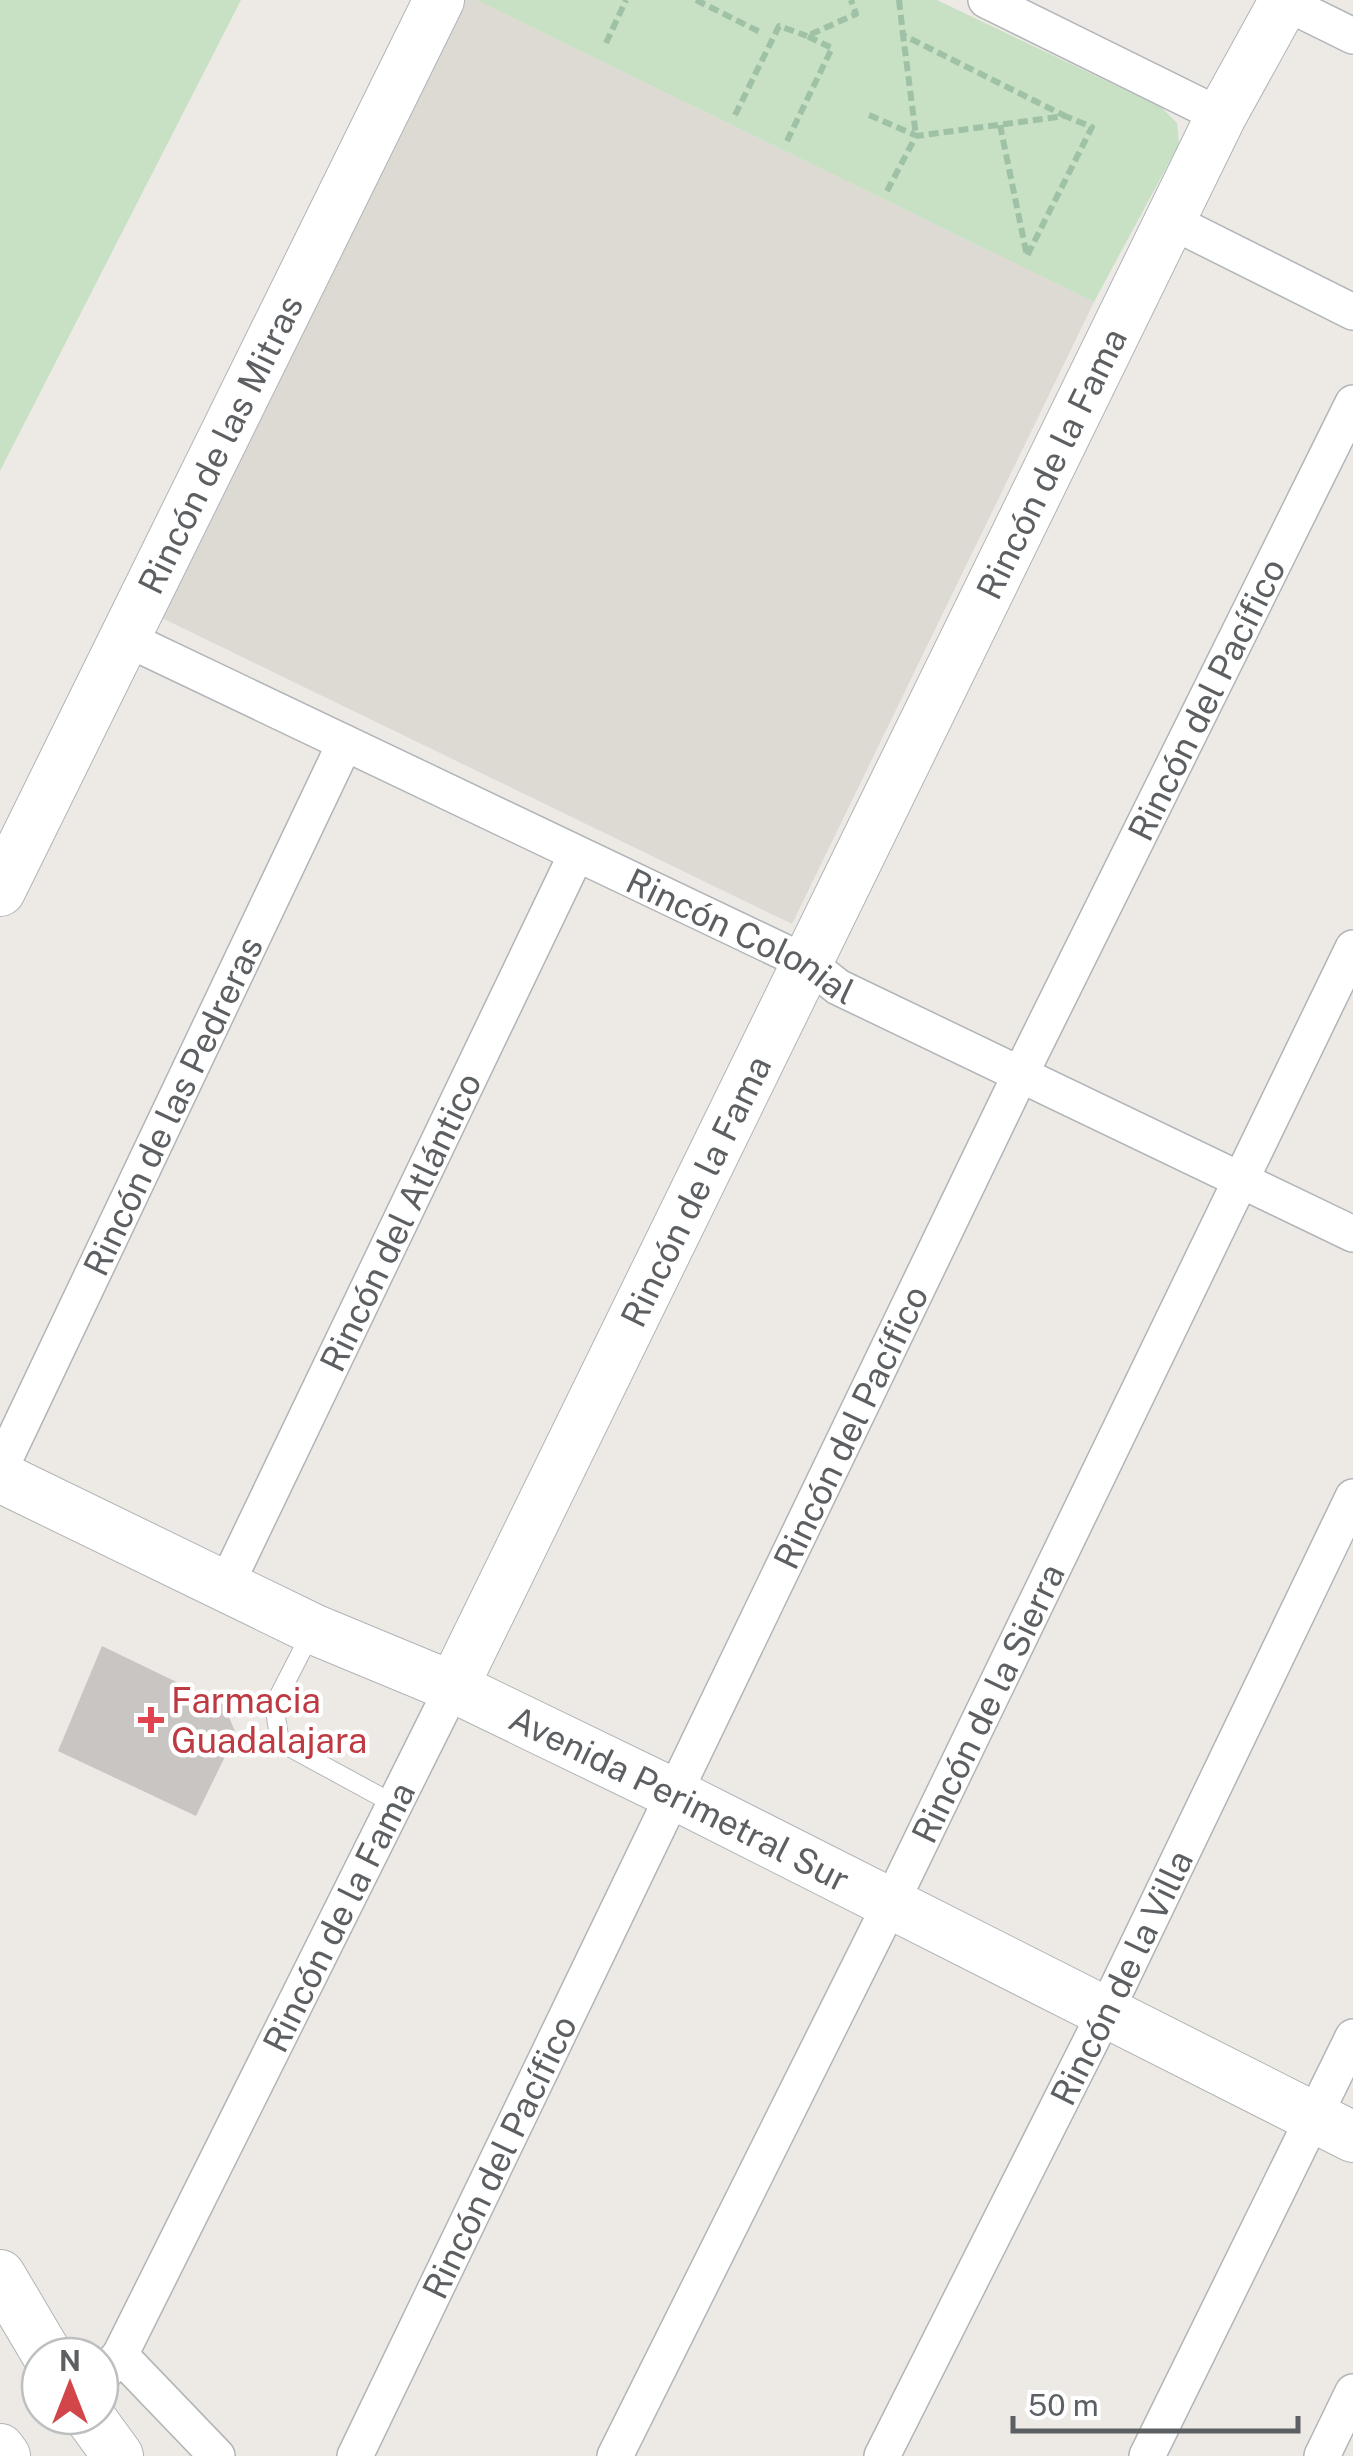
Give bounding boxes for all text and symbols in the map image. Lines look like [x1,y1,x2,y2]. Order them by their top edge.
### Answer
street label: Rincón de las Mitras [129,288,311,600]
street label: Rincón de la Fama [968,321,1135,605]
street label: Rincón del Pacífico [1119,552,1293,847]
street label: Rincón Colonial [620,860,861,1012]
street label: Rincón de las Pedreras [75,930,271,1282]
street label: Rincón de la Fama [612,1049,779,1333]
street label: Rincón del Atlántico [311,1066,489,1378]
street label: Rincón del Pacífico [765,1279,936,1575]
street label: Rincón de la Sierra [903,1557,1073,1849]
place label: Farmacia Guadalajara [171,1680,367,1761]
street label: Avenida Perimetral Sur [503,1697,856,1900]
marker: Farmacia Guadalajara [140,1709,162,1731]
street label: Rincón de la Fama [254,1775,423,2059]
street label: Rincón de la Villa [1042,1843,1201,2112]
street label: Rincón del Pacífico [413,2009,585,2305]
north arrow [20,2336,120,2436]
text: N [59,2344,81,2377]
scale bar [1013,2371,1298,2433]
text: 50 m [1028,2387,1099,2423]

